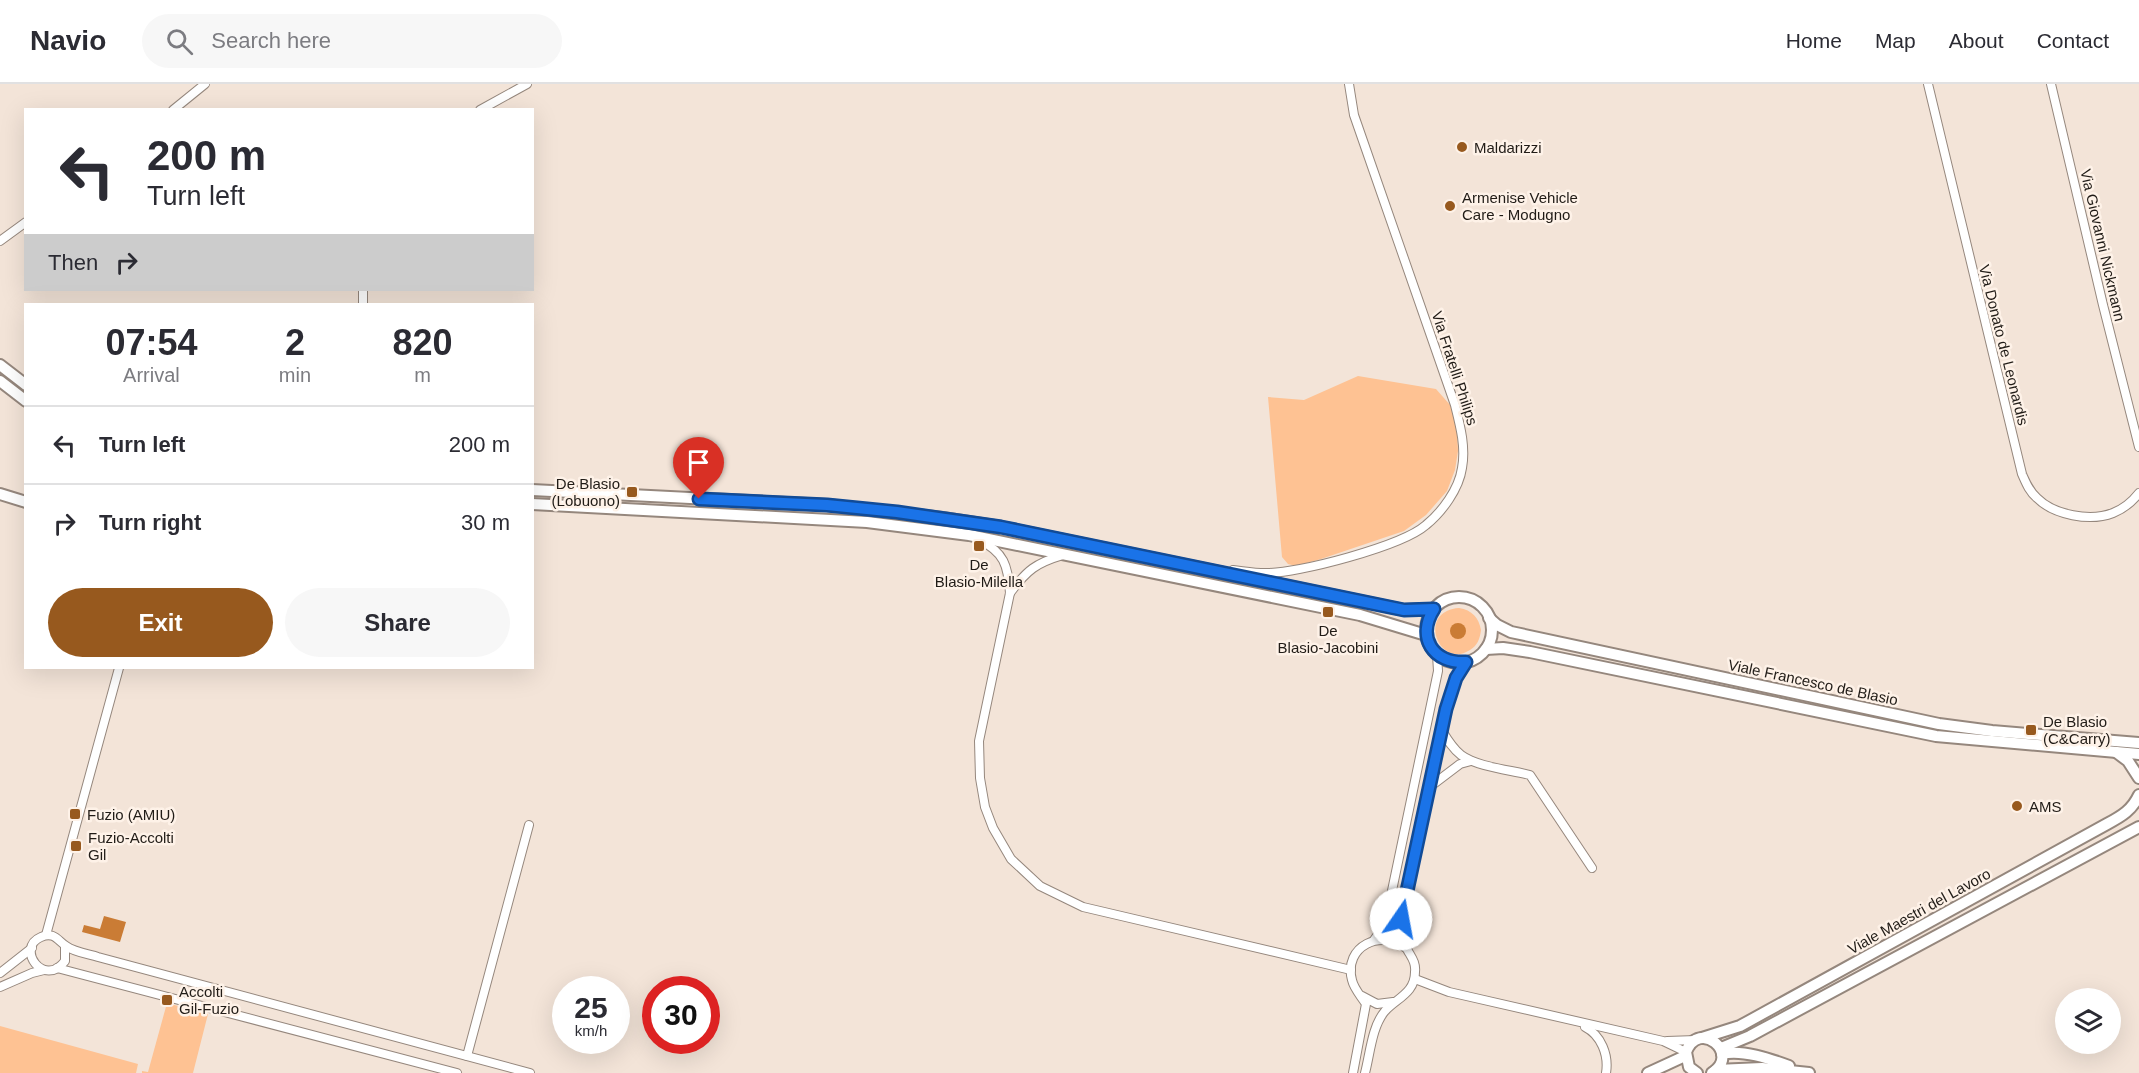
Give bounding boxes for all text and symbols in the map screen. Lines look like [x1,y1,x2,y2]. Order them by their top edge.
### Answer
search box [142,14,562,68]
text: Navio [30,25,106,56]
icon: search [163,25,196,58]
text: Search here [211,28,331,53]
text: Home [1786,29,1842,52]
text: Map [1875,29,1916,52]
text: About [1949,29,2004,52]
text: Contact [2037,29,2109,52]
icon: left [48,132,126,210]
text: 200 m [147,132,266,179]
place label: Maldarizzi [1474,139,1542,156]
marker: Maldarizzi [1455,140,1469,154]
street label: Via Giovanni Nickmann [2077,167,2129,323]
text: Turn left [147,181,245,211]
place label: Armenise Vehicle Care - Modugno [1462,189,1578,223]
marker: Armenise Vehicle Care - Modugno [1443,199,1457,213]
icon: right [110,246,143,279]
text: Then [48,250,98,275]
street label: Via Donato de Leonardis [1976,263,2032,427]
street label: Via Fratelli Philips [1429,309,1481,427]
text: 07:54 [105,322,197,363]
text: 2 [285,322,305,363]
text: 820 [392,322,453,363]
text: Arrival [123,364,180,386]
text: min [279,364,311,386]
text: m [414,364,431,386]
icon: left [48,429,81,462]
text: Turn left [99,432,185,457]
text: 200 m [449,432,510,457]
pin [673,437,724,499]
icon: arrive [682,446,715,479]
place label: De Blasio (Lobuono) [552,475,620,509]
marker: De Blasio (Lobuono) [625,485,639,499]
icon: right [48,507,81,540]
text: Turn right [99,510,201,535]
text: 30 m [461,510,510,535]
marker: De Blasio-Milella [972,539,986,553]
place label: De Blasio-Milella [935,556,1024,590]
button: Exit [48,588,273,657]
button: Share [285,588,510,657]
marker: De Blasio-Jacobini [1321,605,1335,619]
place label: De Blasio-Jacobini [1278,622,1378,656]
street label: Viale Francesco de Blasio [1727,656,1899,708]
place label: De Blasio (C&Carry) [2043,713,2111,747]
marker: De Blasio (C&Carry) [2024,723,2038,737]
place label: AMS [2029,798,2062,815]
marker: AMS [2010,799,2024,813]
place label: Fuzio (AMIU) [87,806,175,823]
marker: Fuzio (AMIU) [68,807,82,821]
place label: Fuzio-Accolti Gil [88,829,174,863]
marker: Fuzio-Accolti Gil [69,839,83,853]
street label: Viale Maestri del Lavoro [1845,865,1993,957]
position arrow [1369,887,1433,951]
speed limit sign: 30 [642,976,720,1054]
place label: Accolti Gil-Fuzio [179,983,239,1017]
map controls [2055,988,2121,1054]
button: layers [2055,988,2121,1054]
text: 25 [574,991,608,1024]
marker: Accolti Gil-Fuzio [160,993,174,1007]
text: km/h [575,1022,607,1039]

